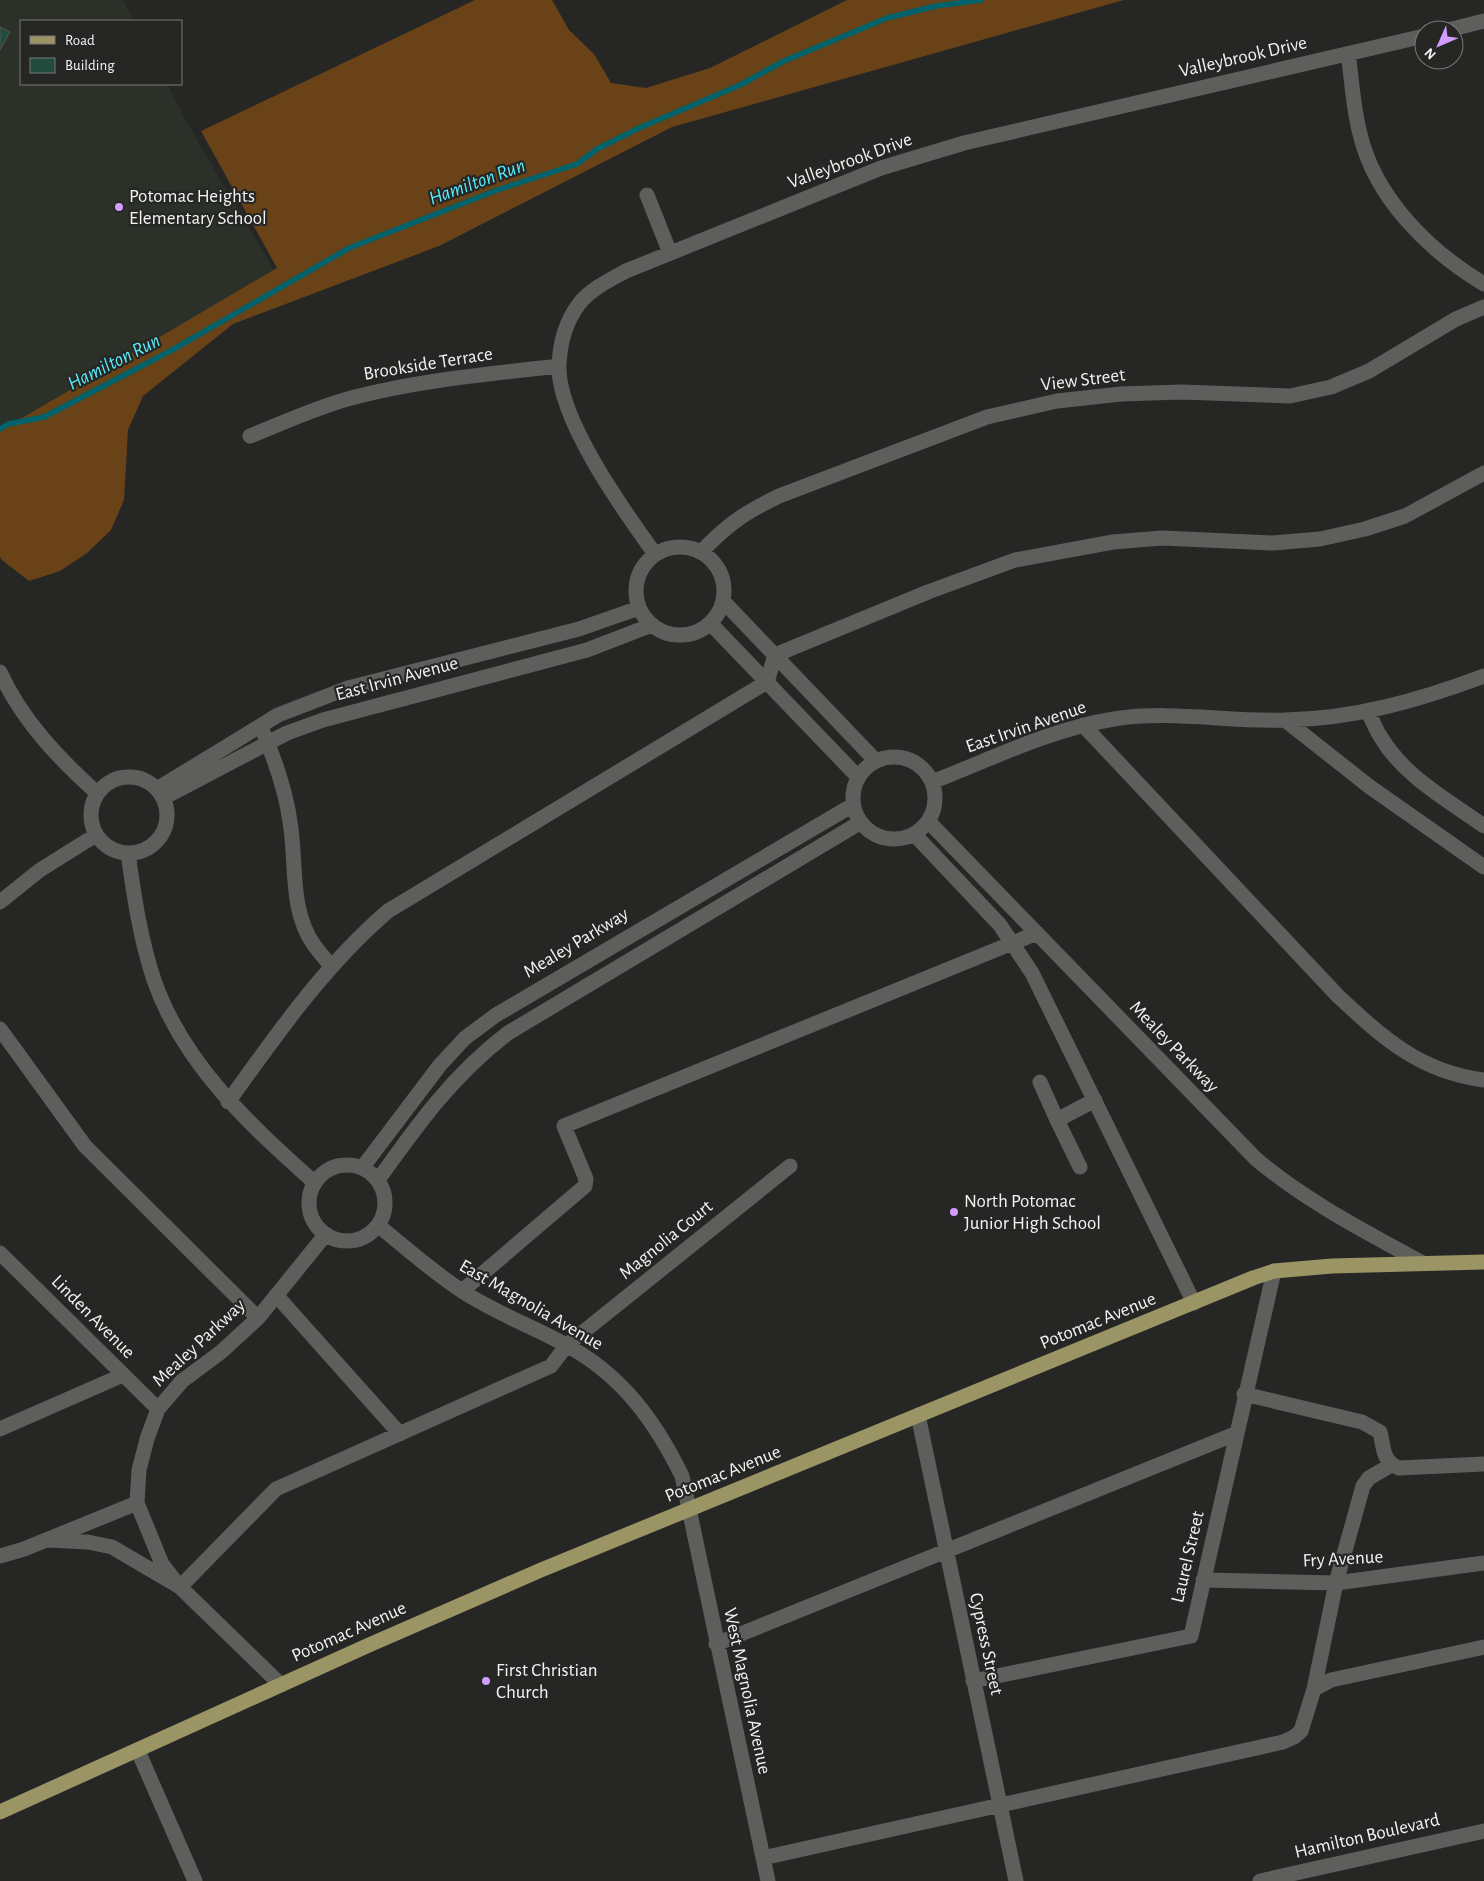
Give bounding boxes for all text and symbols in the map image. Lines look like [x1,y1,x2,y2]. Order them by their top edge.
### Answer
legend [20,20,182,85]
north arrow [1414,20,1464,70]
text: Road [65,33,95,48]
street label: Valleybrook Drive [1177,33,1309,81]
text: N [1422,45,1439,62]
text: Building [65,58,115,73]
street label: Valleybrook Drive [785,130,915,192]
water label: Hamilton Run [426,155,528,209]
place label: Potomac Heights Elementary School [129,187,267,228]
marker: Potomac Heights Elementary School [113,201,125,213]
water label: Hamilton Run [65,330,163,394]
street label: Brookside Terrace [362,344,494,384]
street label: View Street [1040,365,1126,395]
street label: East Irvin Avenue [334,654,460,704]
street label: East Irvin Avenue [963,698,1089,756]
street label: Mealey Parkway [520,904,632,982]
street label: Mealey Parkway [1126,998,1222,1096]
place label: North Potomac Junior High School [964,1192,1101,1233]
street label: Magnolia Court [616,1197,716,1283]
marker: North Potomac Junior High School [948,1206,960,1218]
street label: East Magnolia Avenue [456,1256,606,1354]
street label: Linden Avenue [48,1272,138,1362]
street label: Potomac Avenue [1037,1289,1159,1353]
street label: Mealey Parkway [149,1296,249,1390]
street label: Potomac Avenue [662,1442,784,1506]
street label: Laurel Street [1168,1509,1208,1605]
street label: Fry Avenue [1302,1547,1384,1571]
street label: Cypress Street [966,1591,1006,1697]
street label: Potomac Avenue [289,1598,409,1666]
street label: West Magnolia Avenue [720,1606,774,1776]
place label: First Christian Church [496,1661,598,1702]
marker: First Christian Church [480,1675,492,1687]
street label: Hamilton Boulevard [1293,1810,1442,1862]

